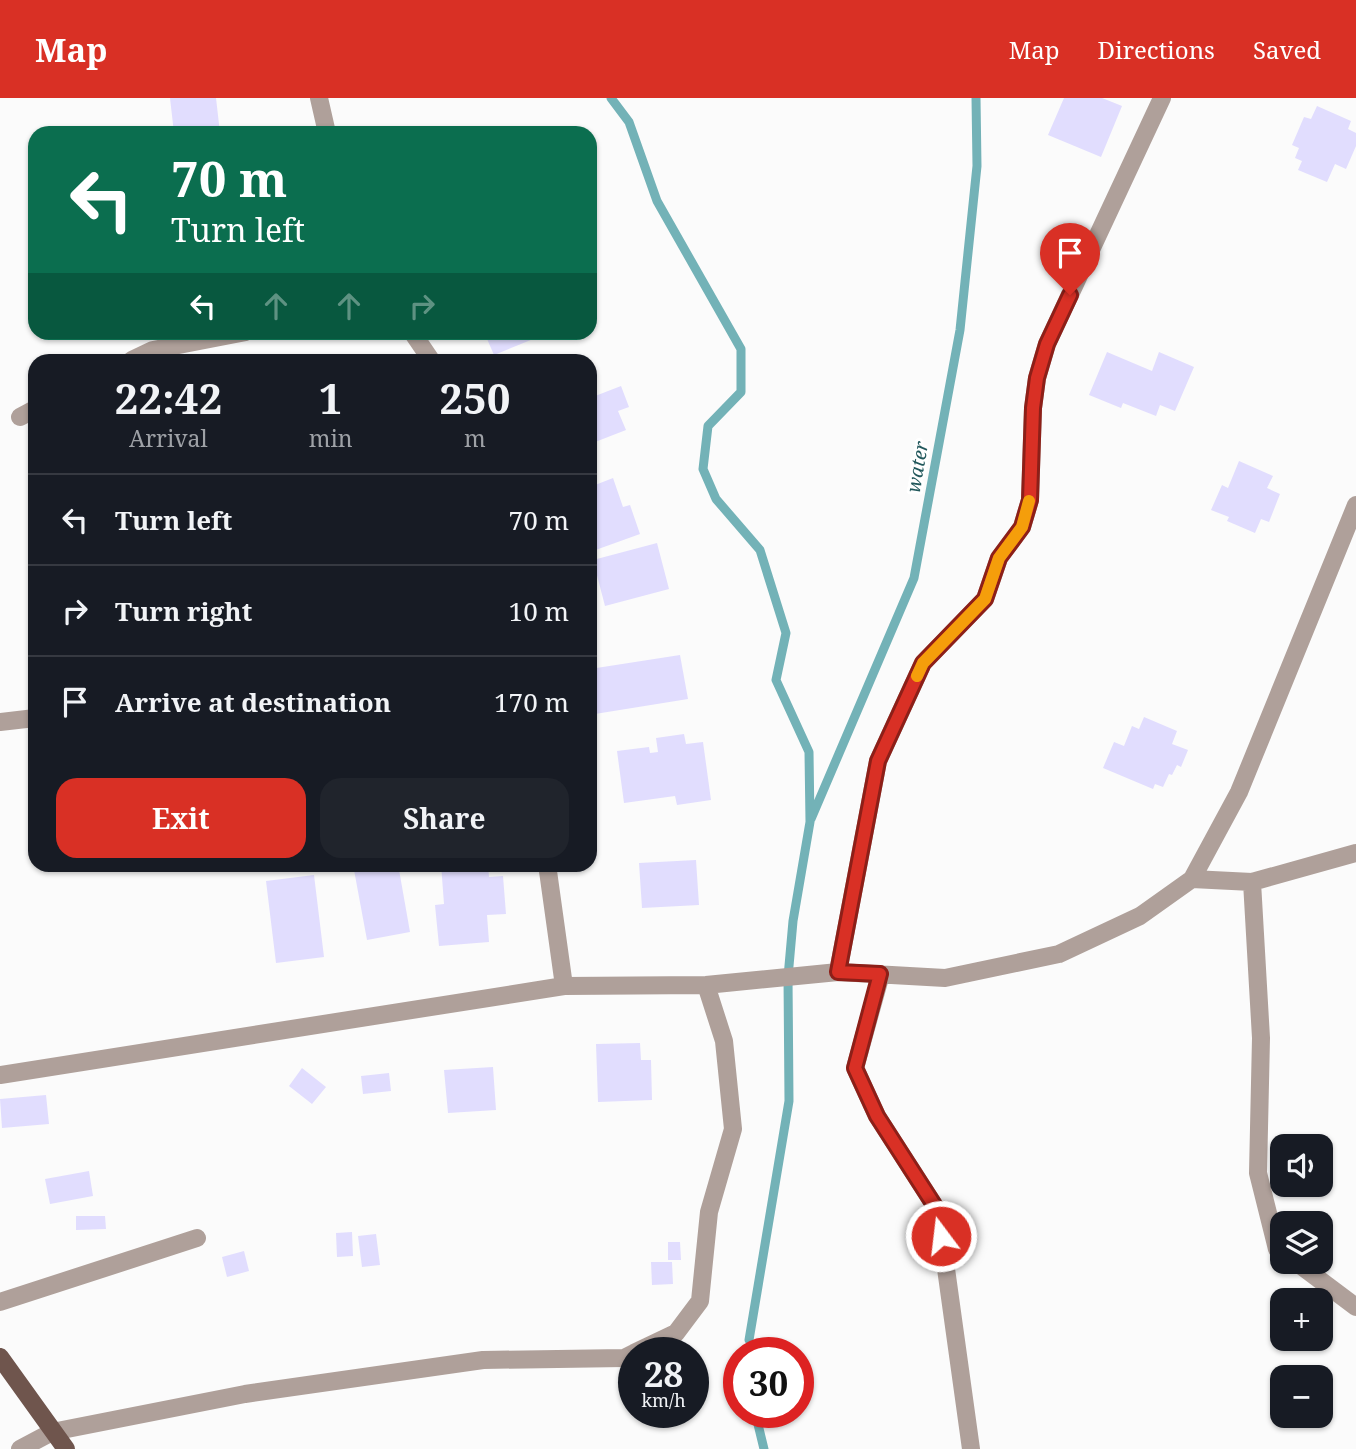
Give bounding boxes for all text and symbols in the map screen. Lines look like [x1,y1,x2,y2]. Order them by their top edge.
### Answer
text: Map [35,27,108,72]
text: Map [1009,33,1060,66]
text: Directions [1098,33,1215,66]
text: Saved [1253,33,1321,66]
text: 70 m [171,145,287,211]
icon: left [56,154,147,245]
text: Turn left [171,208,305,251]
pin [1040,223,1100,295]
icon: arrive [1051,234,1089,272]
icon: left [184,287,222,325]
icon: ahead [257,287,295,325]
icon: ahead [330,287,368,325]
icon: right [403,287,441,325]
text: 22:42 [115,369,222,426]
text: 1 [319,369,343,426]
text: 250 [439,369,510,426]
text: Arrival [129,422,208,454]
text: min [309,422,353,454]
text: m [464,422,486,454]
water label: water [900,439,934,495]
icon: left [56,501,94,539]
text: Turn left [115,502,232,538]
text: 70 m [509,502,569,538]
icon: right [56,592,94,630]
text: Turn right [115,593,252,629]
text: 10 m [509,593,569,629]
icon: arrive [56,683,94,721]
text: Arrive at destination [115,684,391,720]
text: 170 m [494,684,569,720]
button: Exit [56,778,306,858]
button: Share [320,778,569,858]
map controls [1270,1134,1333,1428]
button: sound [1270,1134,1333,1197]
position arrow [904,1199,978,1273]
button: layers [1270,1211,1333,1274]
button: + [1270,1288,1333,1351]
speed limit sign: 30 [723,1337,814,1428]
text: 28 [644,1350,683,1397]
button: − [1270,1365,1333,1428]
text: km/h [641,1388,686,1412]

